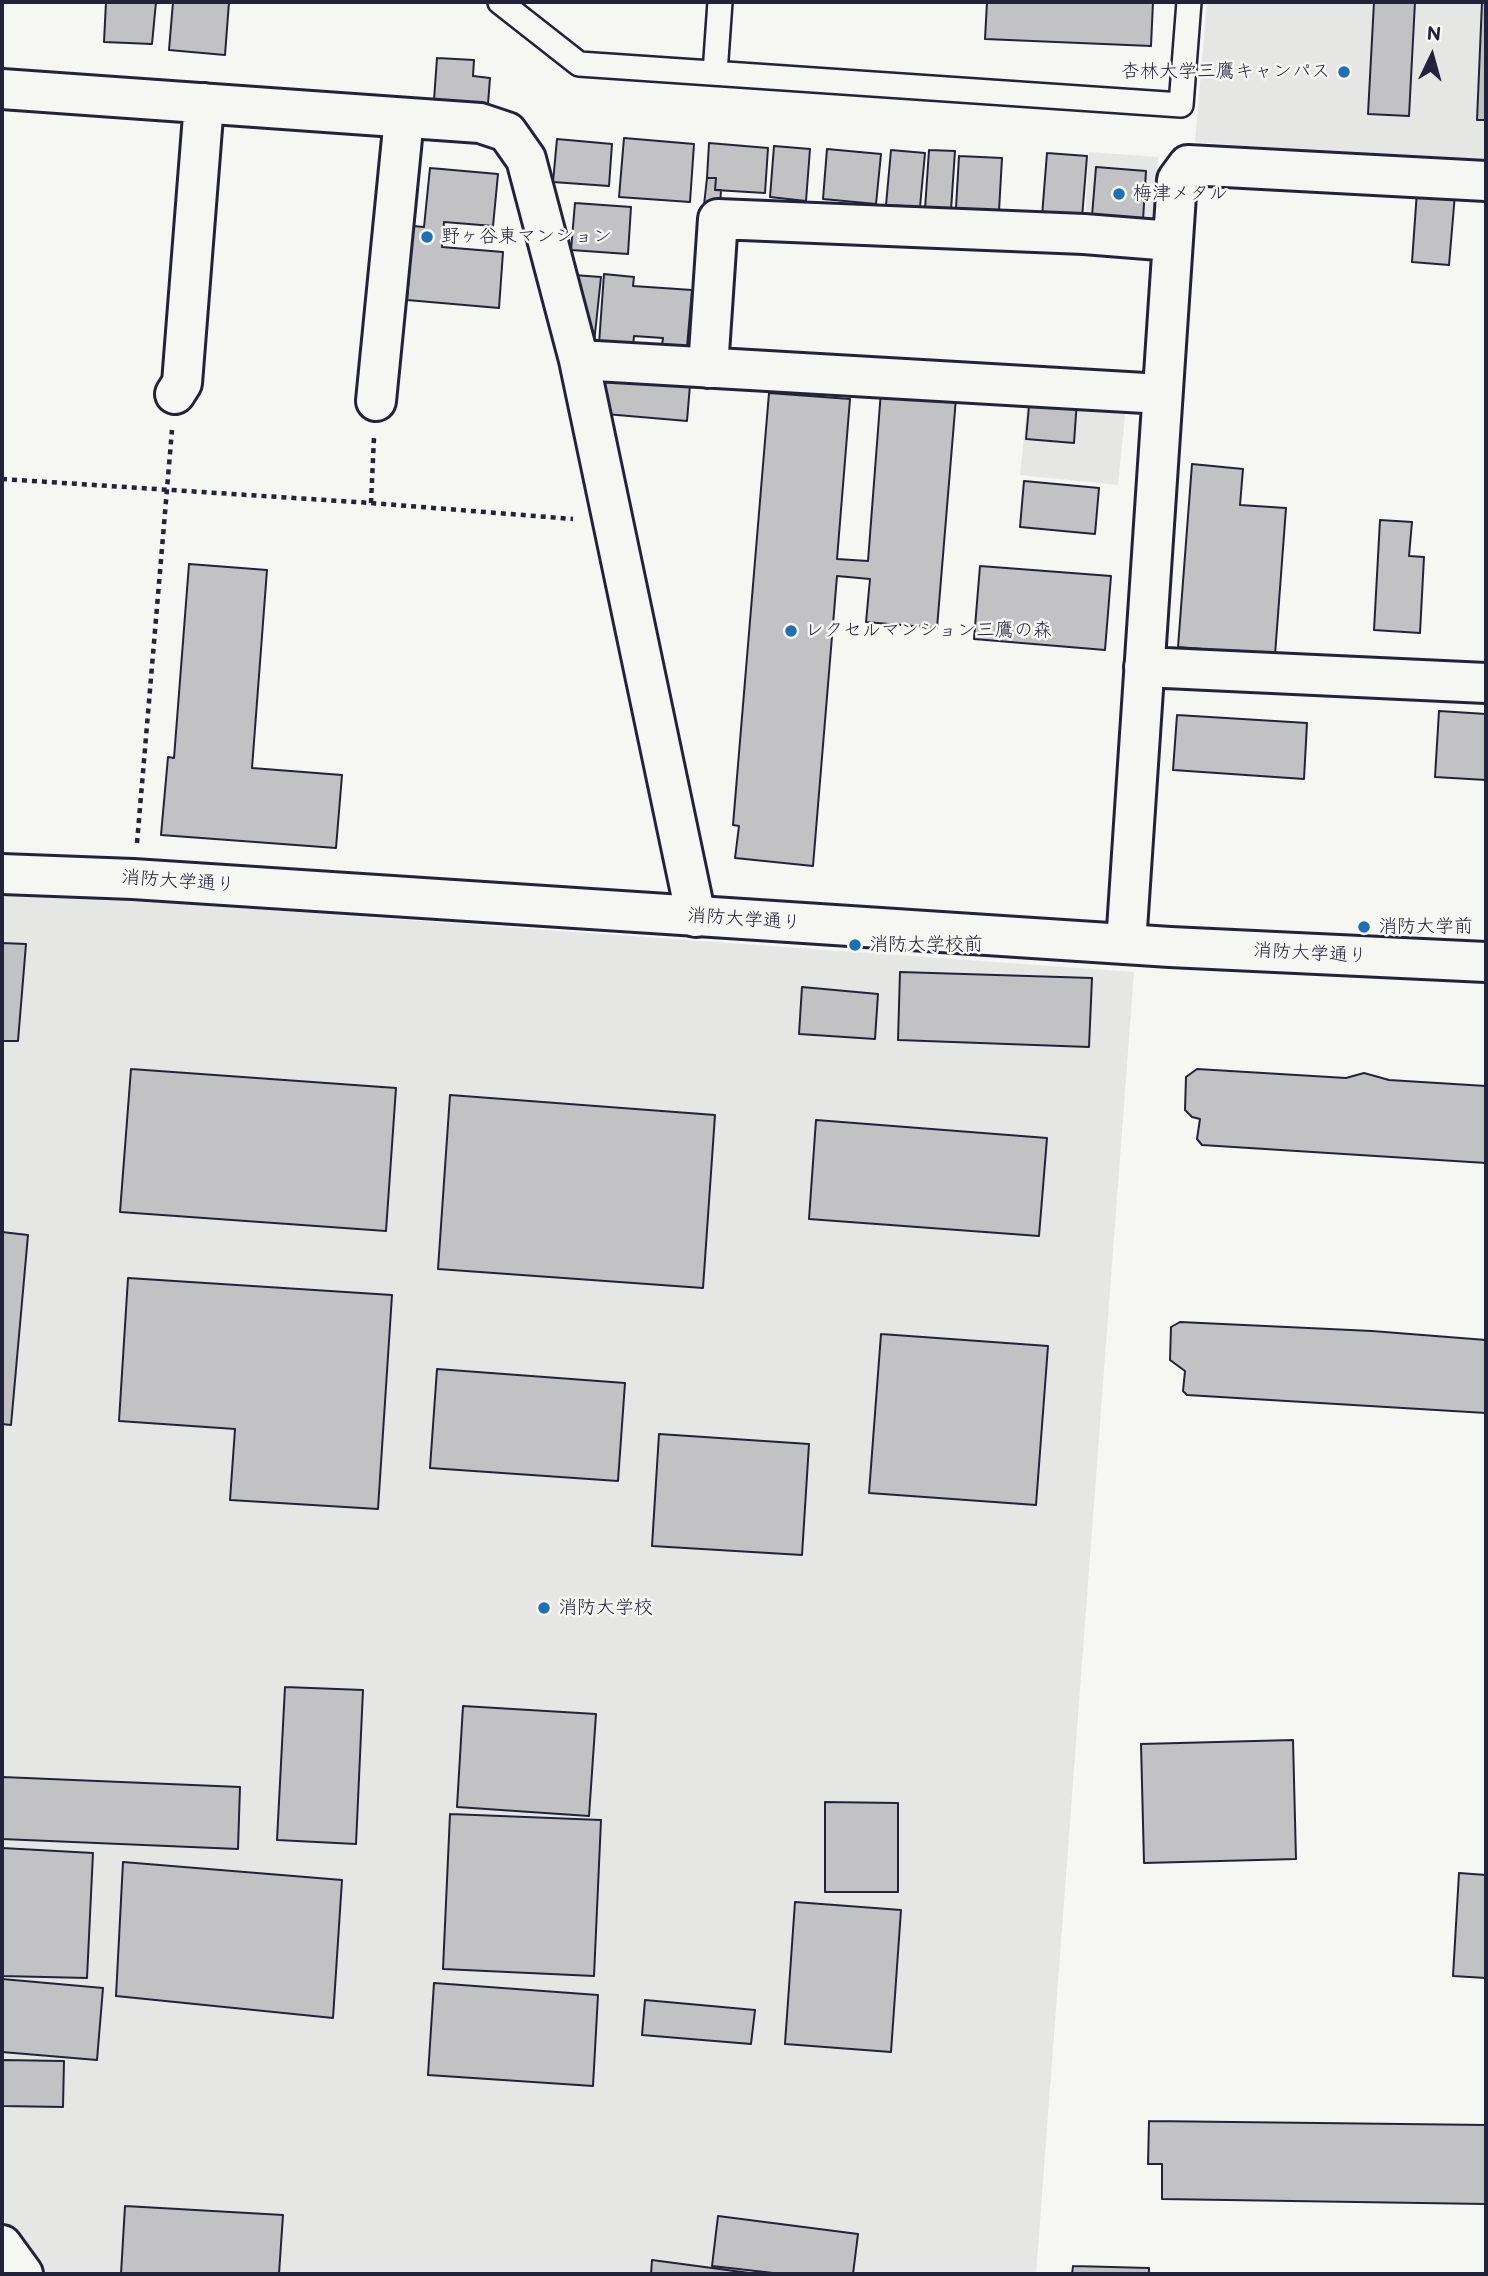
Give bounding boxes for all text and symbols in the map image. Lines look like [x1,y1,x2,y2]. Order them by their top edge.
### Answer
north arrow [1397,21,1467,91]
text: N [1426,23,1442,47]
place label: 杏林大学三鷹キャンパス [1121,61,1330,83]
marker: 杏林大学三鷹キャンパス [1336,64,1352,80]
place label: 梅津メタル [1133,183,1228,205]
marker: 梅津メタル [1111,186,1127,202]
place label: 野ヶ谷東マンション [441,226,612,248]
marker: 野ヶ谷東マンション [419,229,435,245]
place label: レクセルマンション三鷹の森 [805,620,1052,642]
marker: レクセルマンション三鷹の森 [783,623,799,639]
street label: 消防大学通り [120,867,236,897]
street label: 消防大学通り [686,905,802,935]
place label: 消防大学前 [1378,916,1473,938]
marker: 消防大学前 [1356,919,1372,935]
place label: 消防大学校前 [869,934,983,956]
marker: 消防大学校前 [847,937,863,953]
street label: 消防大学通り [1252,940,1368,968]
place label: 消防大学校 [558,1597,653,1619]
marker: 消防大学校 [536,1600,552,1616]

